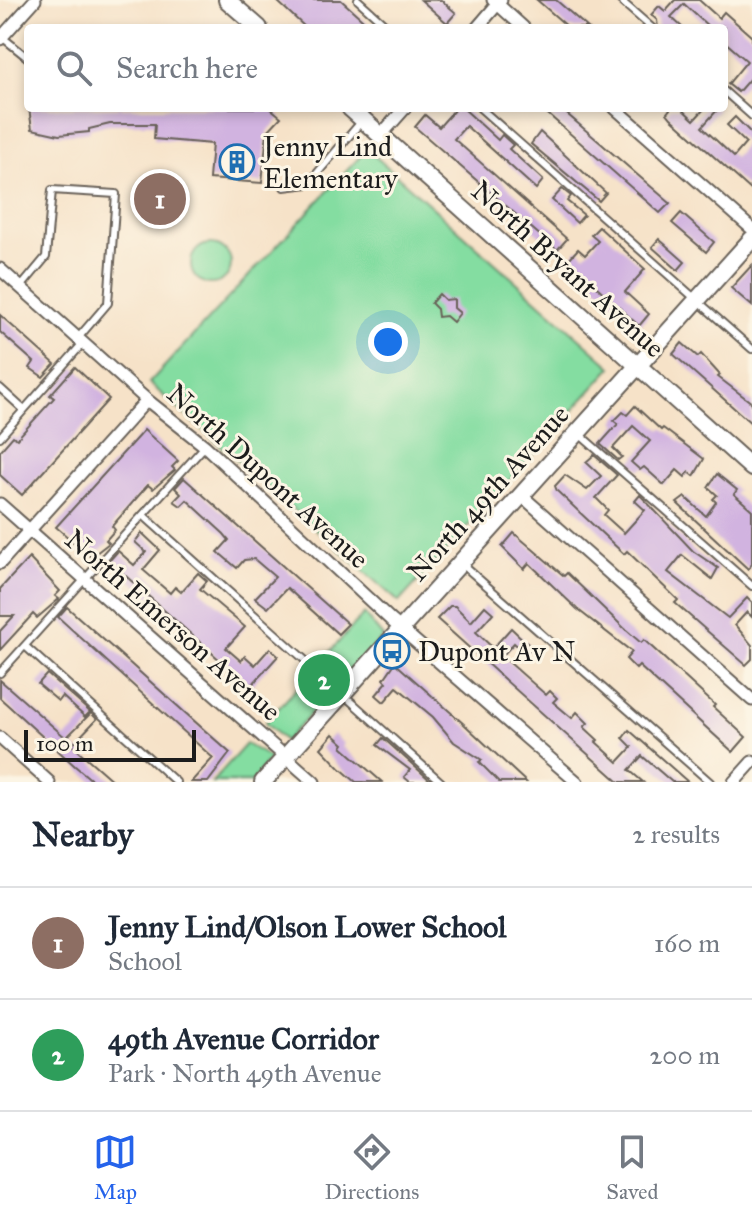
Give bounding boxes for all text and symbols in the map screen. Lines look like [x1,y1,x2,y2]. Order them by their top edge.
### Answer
search box [24,24,728,112]
icon: search [52,46,96,90]
text: Search here [116,50,258,86]
place label: Jenny Lind Elementary [260,129,399,196]
building icon: Jenny Lind Elementary [218,143,256,181]
pin: 1 [134,169,186,229]
street label: North Bryant Avenue [464,173,672,365]
your location [368,322,408,362]
street label: North Dupont Avenue [160,376,376,576]
street label: North 49th Avenue [399,397,577,589]
street label: North Emerson Avenue [58,522,288,728]
bus stop icon: Dupont Av N [373,632,411,670]
place label: Dupont Av N [418,634,575,669]
pin: 2 [298,650,350,710]
scale bar [24,726,196,762]
text: 100 m [36,730,93,757]
text: Nearby [32,814,134,855]
text: 2 results [632,818,720,850]
text: Jenny Lind/Olson Lower School [108,909,506,945]
text: 1 [53,927,63,959]
text: 160 m [654,927,720,959]
text: School [108,945,182,977]
text: 49th Avenue Corridor [108,1021,379,1057]
text: 2 [52,1039,64,1071]
text: 200 m [649,1039,720,1071]
text: Park · North 49th Avenue [108,1057,381,1089]
tab: Map [93,1130,137,1205]
tab: Directions [324,1130,419,1205]
tab: Saved [606,1130,658,1205]

